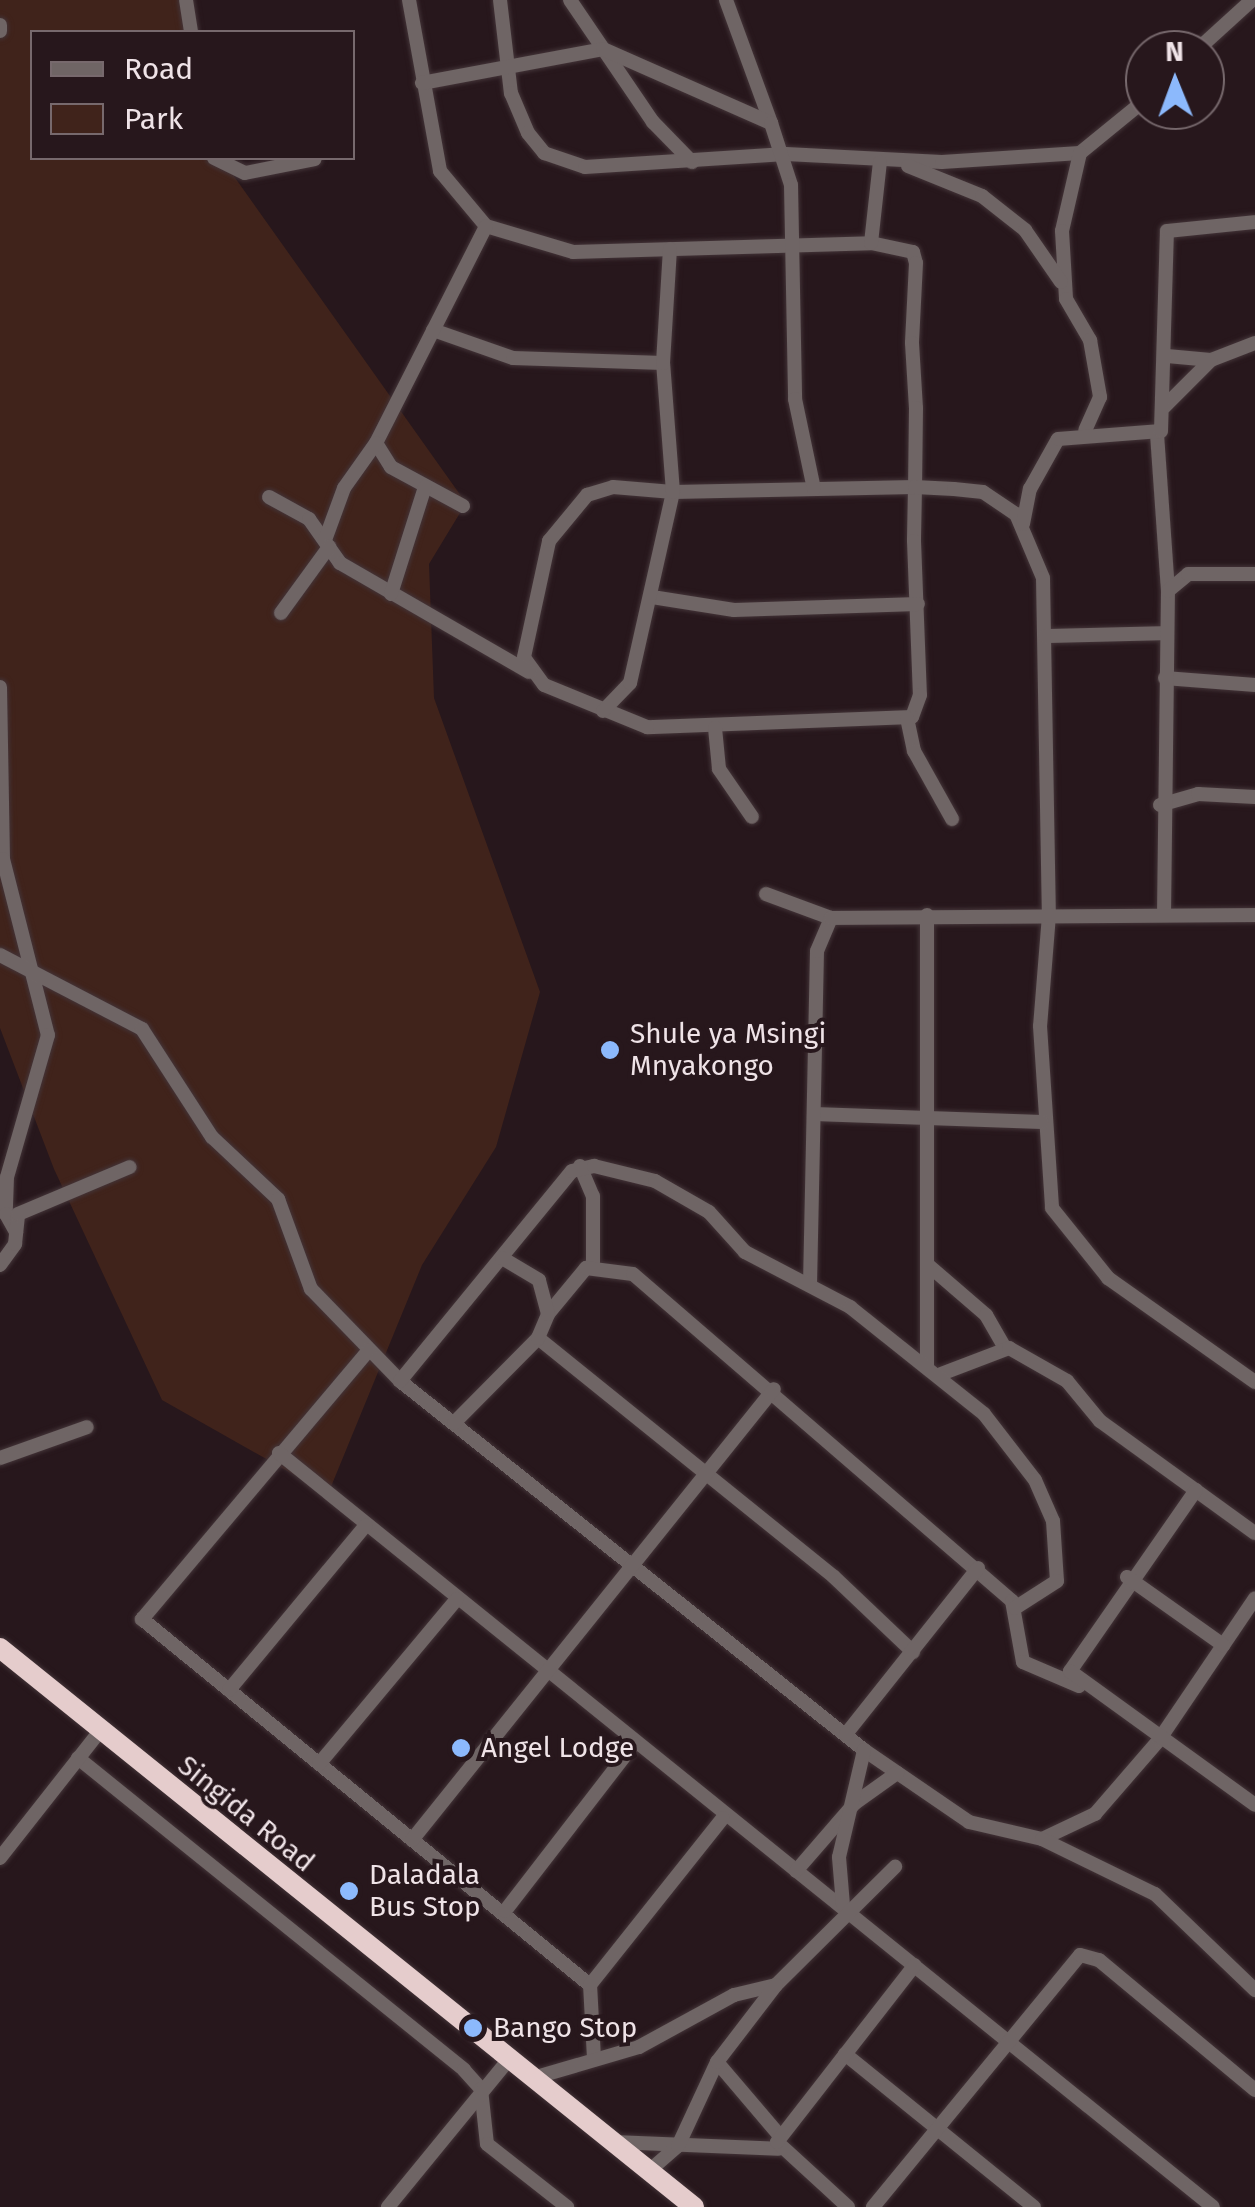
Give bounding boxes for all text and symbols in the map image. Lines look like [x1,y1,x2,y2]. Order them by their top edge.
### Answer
legend [30,30,355,160]
north arrow [1125,30,1225,130]
text: N [1165,35,1184,68]
text: Road [124,51,193,87]
text: Park [124,101,183,137]
place label: Shule ya Msingi Mnyakongo [630,1017,826,1083]
marker: Shule ya Msingi Mnyakongo [599,1039,621,1061]
place label: Angel Lodge [481,1731,634,1765]
marker: Angel Lodge [450,1737,472,1759]
street label: Singida Road [171,1749,321,1879]
place label: Daladala Bus Stop [369,1858,481,1924]
marker: Daladala Bus Stop [338,1880,360,1902]
place label: Bango Stop [493,2011,637,2045]
marker: Bango Stop [462,2017,484,2039]

